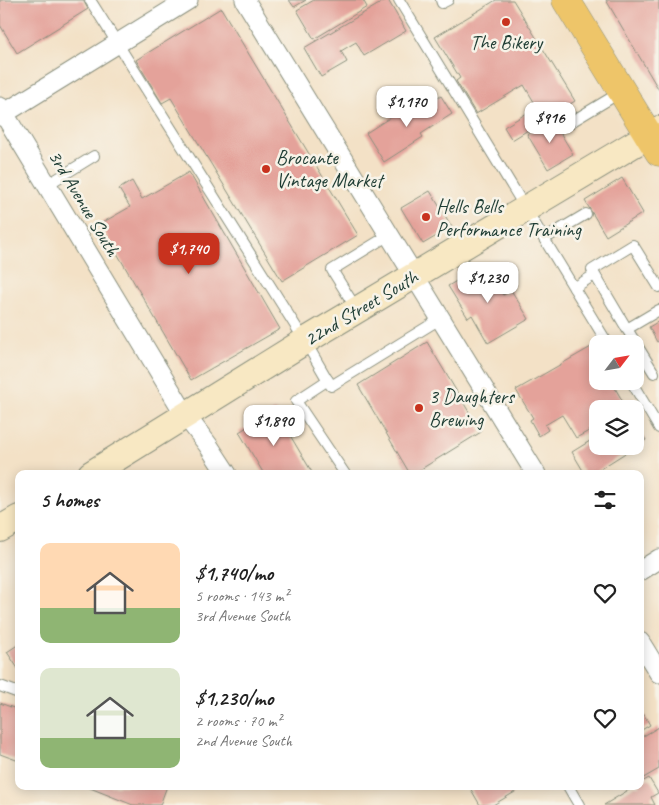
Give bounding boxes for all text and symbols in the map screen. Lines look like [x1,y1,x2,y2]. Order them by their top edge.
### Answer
marker: The Bikery [500,16,512,28]
place label: The Bikery [470,30,544,55]
pin: $1,170 [366,86,448,128]
text: $1,170 [387,92,427,112]
pin: $916 [520,102,580,144]
text: $916 [536,108,564,128]
street label: 3rd Avenue South [43,145,126,261]
place label: Brocante Vintage Market [276,145,386,193]
marker: Brocante Vintage Market [260,163,272,175]
place label: Hells Bells Performance Training [436,194,582,242]
marker: Hells Bells Performance Training [420,211,432,223]
pin: $1,740 [148,232,230,275]
text: $1,740 [169,239,209,259]
pin: $1,230 [447,262,529,304]
street label: 22nd Street South [300,263,424,352]
text: $1,230 [468,268,508,288]
north arrow [589,335,644,390]
map controls [589,335,644,455]
place label: 3 Daughters Brewing [429,384,516,432]
button: layers [589,400,644,455]
marker: 3 Daughters Brewing [413,402,425,414]
pin: $1,890 [233,404,315,447]
text: $1,890 [255,411,293,431]
icon: filters [591,486,619,514]
text: 5 homes [40,487,99,513]
text: $1,740/mo [195,560,273,586]
icon: home [80,563,140,623]
icon: heart [591,579,619,607]
text: 5 rooms · 143 m² [195,586,289,606]
text: 3rd Avenue South [195,606,291,626]
text: $1,230/mo [195,685,273,711]
icon: home [80,688,140,748]
icon: heart [591,704,619,732]
text: 2 rooms · 70 m² [195,711,281,731]
text: 2nd Avenue South [195,731,292,751]

